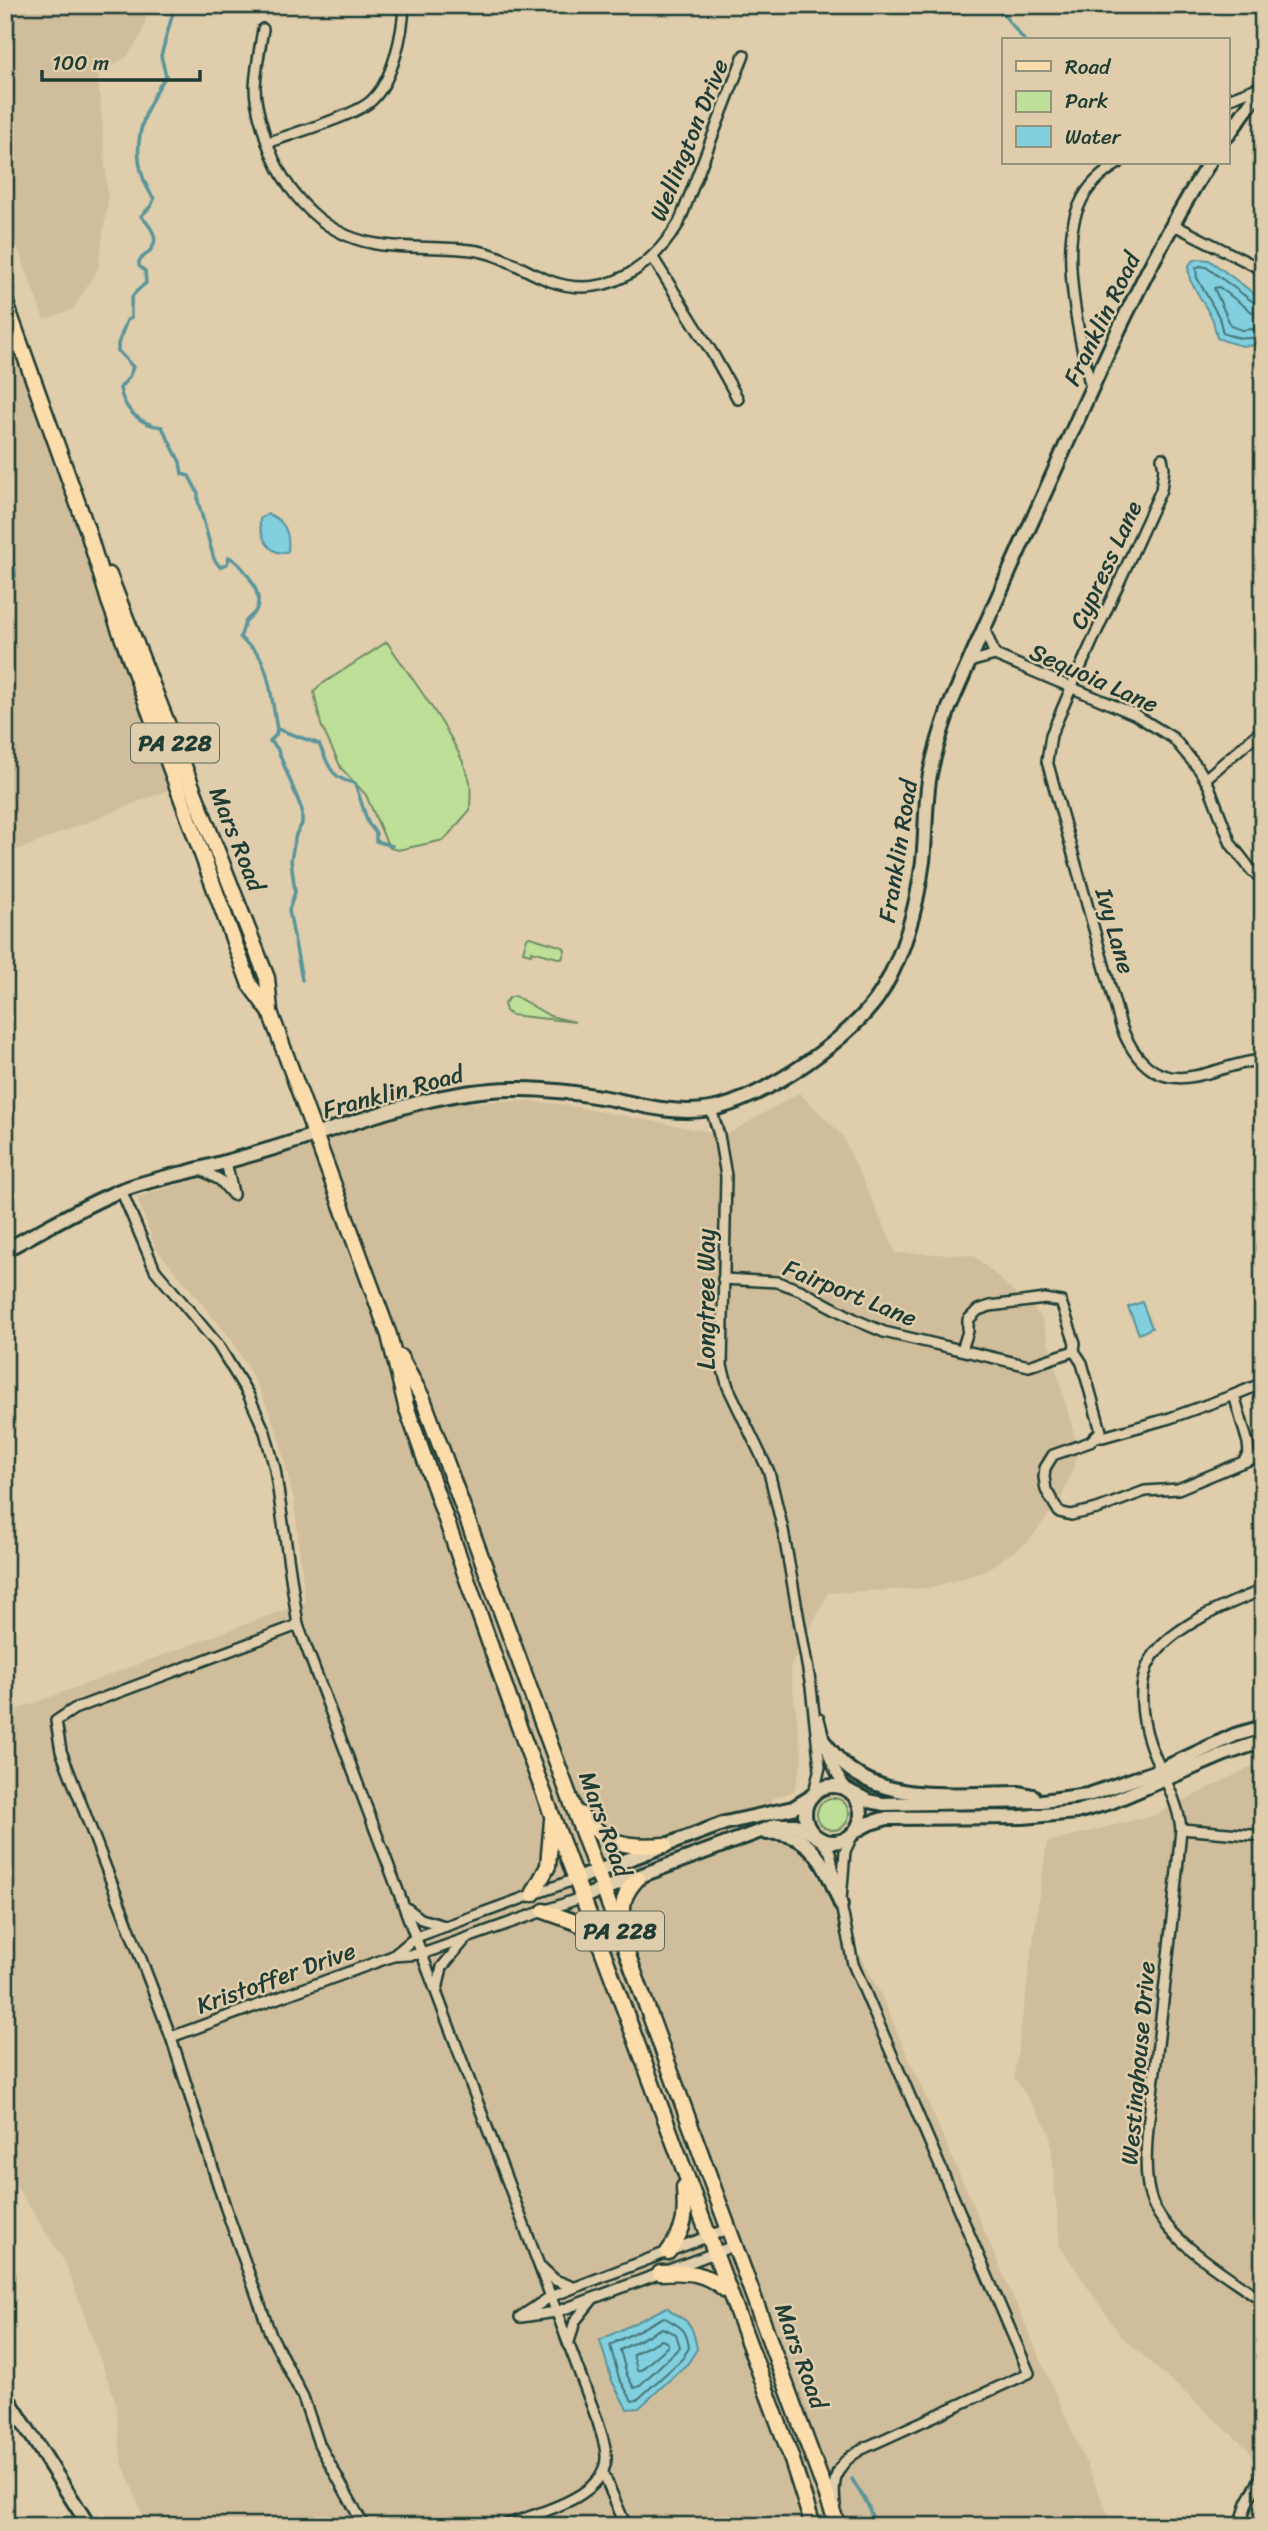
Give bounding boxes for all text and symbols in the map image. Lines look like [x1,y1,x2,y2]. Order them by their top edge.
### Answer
scale bar [42,38,200,82]
legend [1002,38,1230,164]
text: 100 m [52,44,109,82]
text: Road [1065,48,1112,86]
street label: Wellington Drive [637,52,741,228]
text: Park [1065,82,1108,120]
text: Water [1065,118,1122,156]
street label: Franklin Road [1051,244,1153,393]
street label: Cypress Lane [1058,493,1154,637]
street label: Sequoia Lane [1023,631,1165,725]
road number: PA 228 [131,723,219,762]
street label: Franklin Road [866,775,930,926]
street label: Mars Road [197,780,278,899]
street label: Ivy Lane [1082,882,1147,979]
street label: Franklin Road [318,1053,469,1131]
street label: Longtree Way [685,1228,727,1370]
street label: Fairport Lane [777,1247,923,1339]
street label: Mars Road [566,1765,644,1884]
road number: PA 228 [576,1912,664,1950]
street label: Kristoffer Drive [190,1930,362,2026]
street label: Westinghouse Drive [1108,1959,1168,2167]
street label: Mars Road [762,2297,840,2416]

